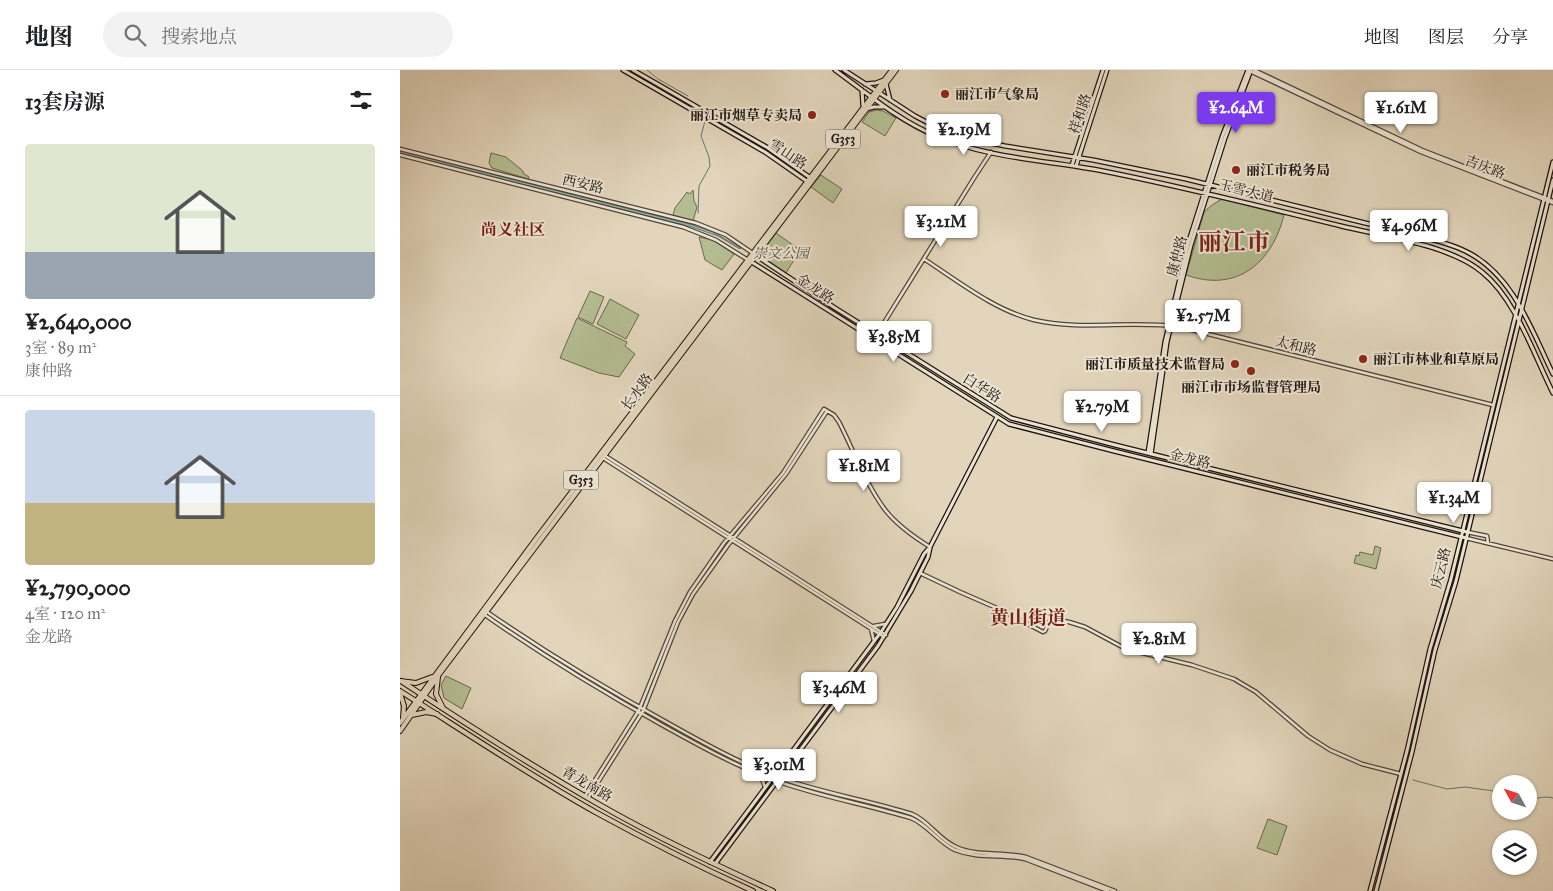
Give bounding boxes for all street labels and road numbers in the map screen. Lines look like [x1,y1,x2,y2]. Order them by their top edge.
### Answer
street label: 祥和路 [1065,91,1095,137]
road number: G353 [826,130,860,148]
street label: 雪山路 [766,135,810,173]
street label: 吉庆路 [1462,152,1508,182]
street label: 西安路 [561,171,605,197]
street label: 玉雪大道 [1217,176,1275,206]
street label: 康仲路 [1163,234,1191,278]
street label: 金龙路 [793,270,837,308]
street label: 太和路 [1274,333,1318,359]
street label: 长水路 [618,370,656,414]
street label: 白华路 [960,370,1004,406]
street label: 金龙路 [1168,446,1212,472]
road number: G353 [564,470,598,490]
street label: 庆云路 [1428,546,1454,590]
street label: 青龙南路 [559,763,615,805]

